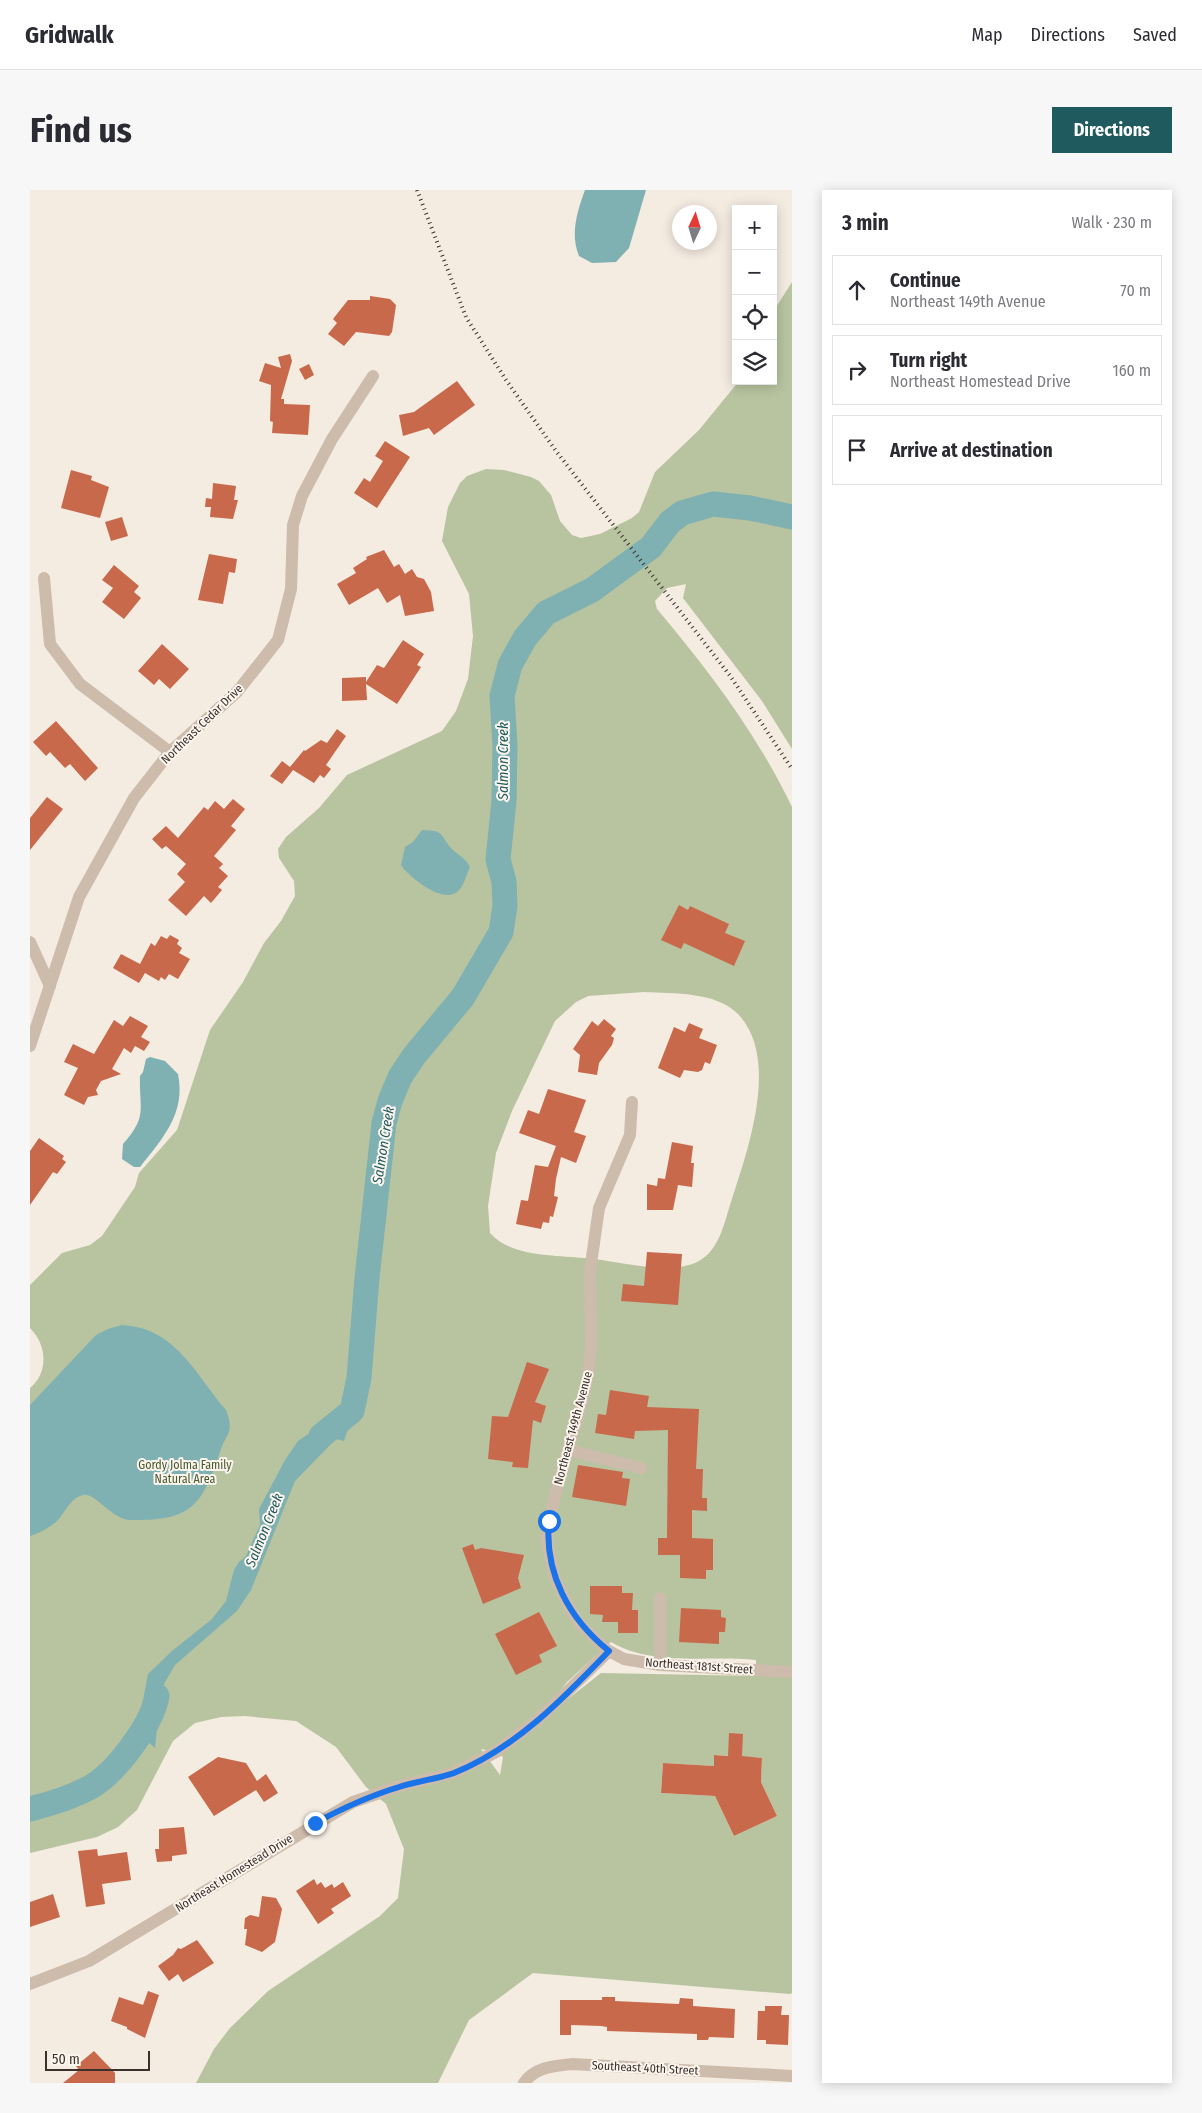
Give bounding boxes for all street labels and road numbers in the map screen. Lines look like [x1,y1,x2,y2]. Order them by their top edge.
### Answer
street label: Northeast Cedar Drive [158,681,246,767]
street label: Northeast 149th Avenue [551,1370,595,1486]
street label: Northeast 181st Street [645,1655,753,1677]
street label: Northeast Homestead Drive [173,1831,295,1915]
street label: Southeast 40th Street [591,2058,699,2078]

